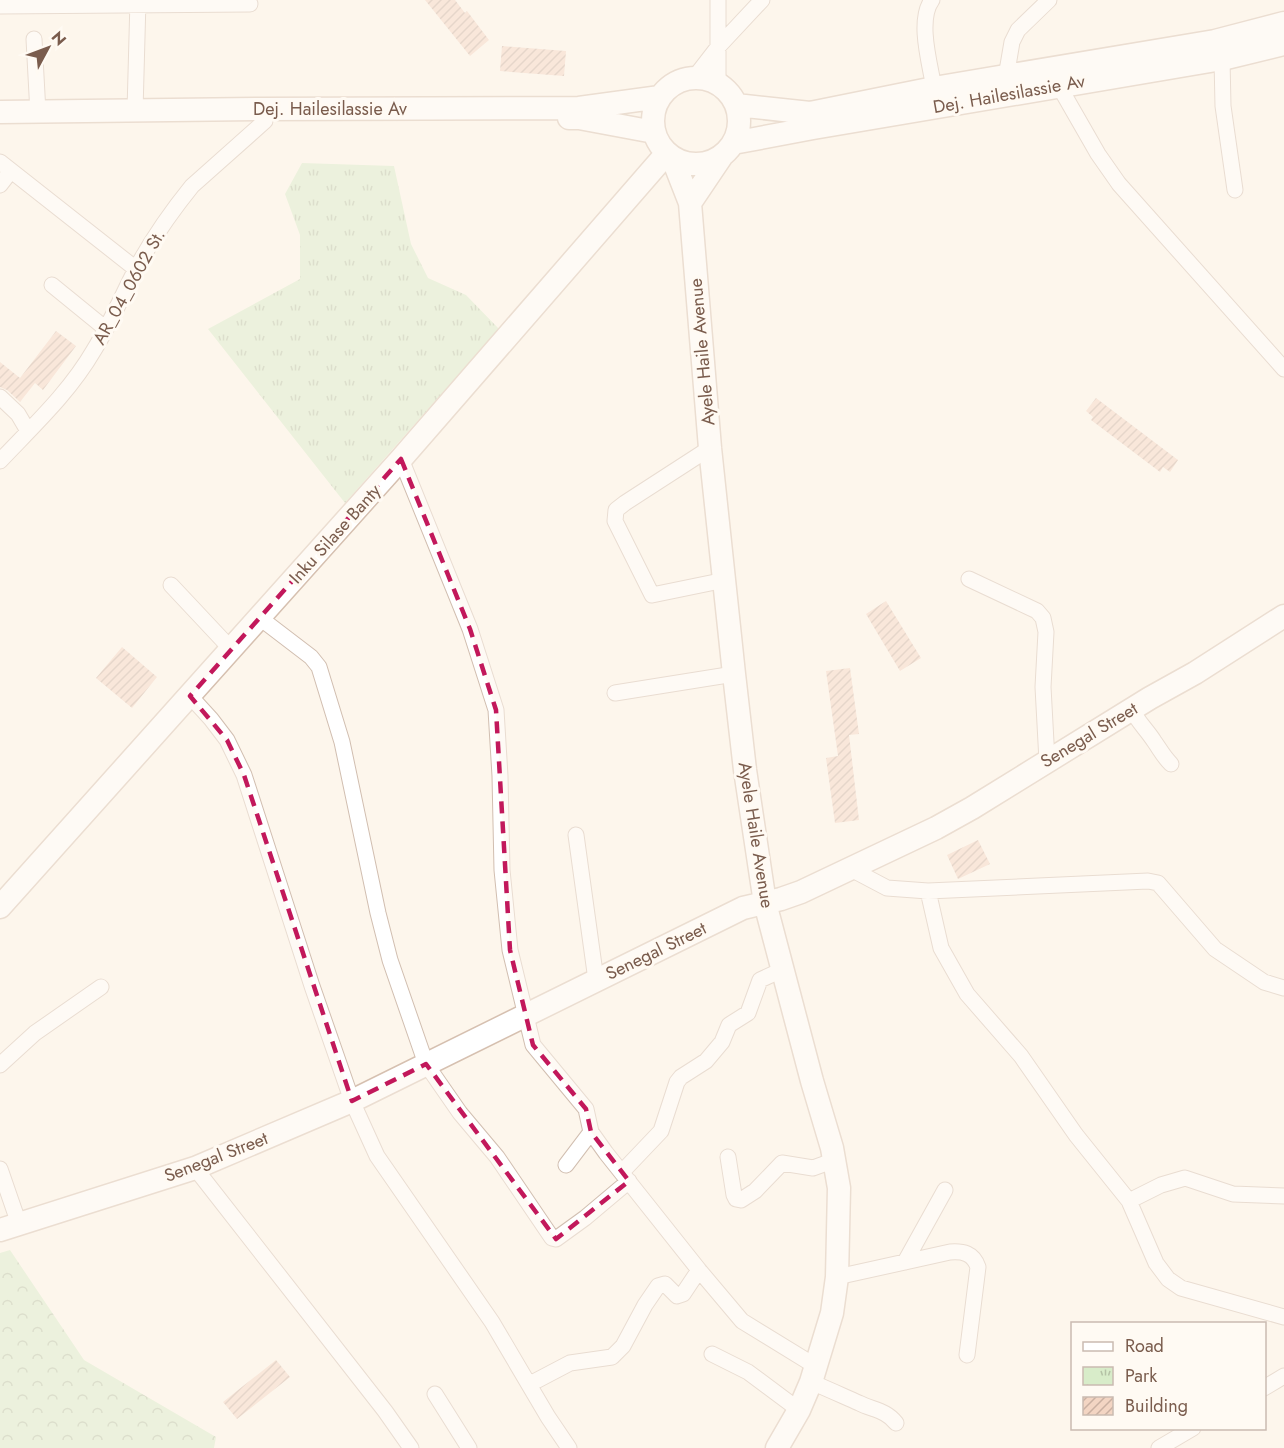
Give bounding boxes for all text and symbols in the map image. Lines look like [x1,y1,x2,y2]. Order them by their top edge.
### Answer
north arrow [18,18,78,78]
text: N [46,26,72,51]
street label: Dej. Hailesilassie Av [931,68,1087,120]
street label: Dej. Hailesilassie Av [253,96,407,122]
street label: AR_04_0602 St. [86,225,172,349]
street label: Ayele Haile Avenue [683,277,721,427]
street label: Inku Silase Banty [283,478,387,590]
street label: Senegal Street [1035,695,1143,774]
street label: Ayele Haile Avenue [732,760,780,910]
street label: Senegal Street [601,915,711,987]
street label: Senegal Street [160,1125,272,1189]
legend [1071,1322,1266,1430]
text: Road [1125,1333,1164,1359]
text: Park [1125,1363,1157,1389]
text: Building [1125,1393,1188,1419]

